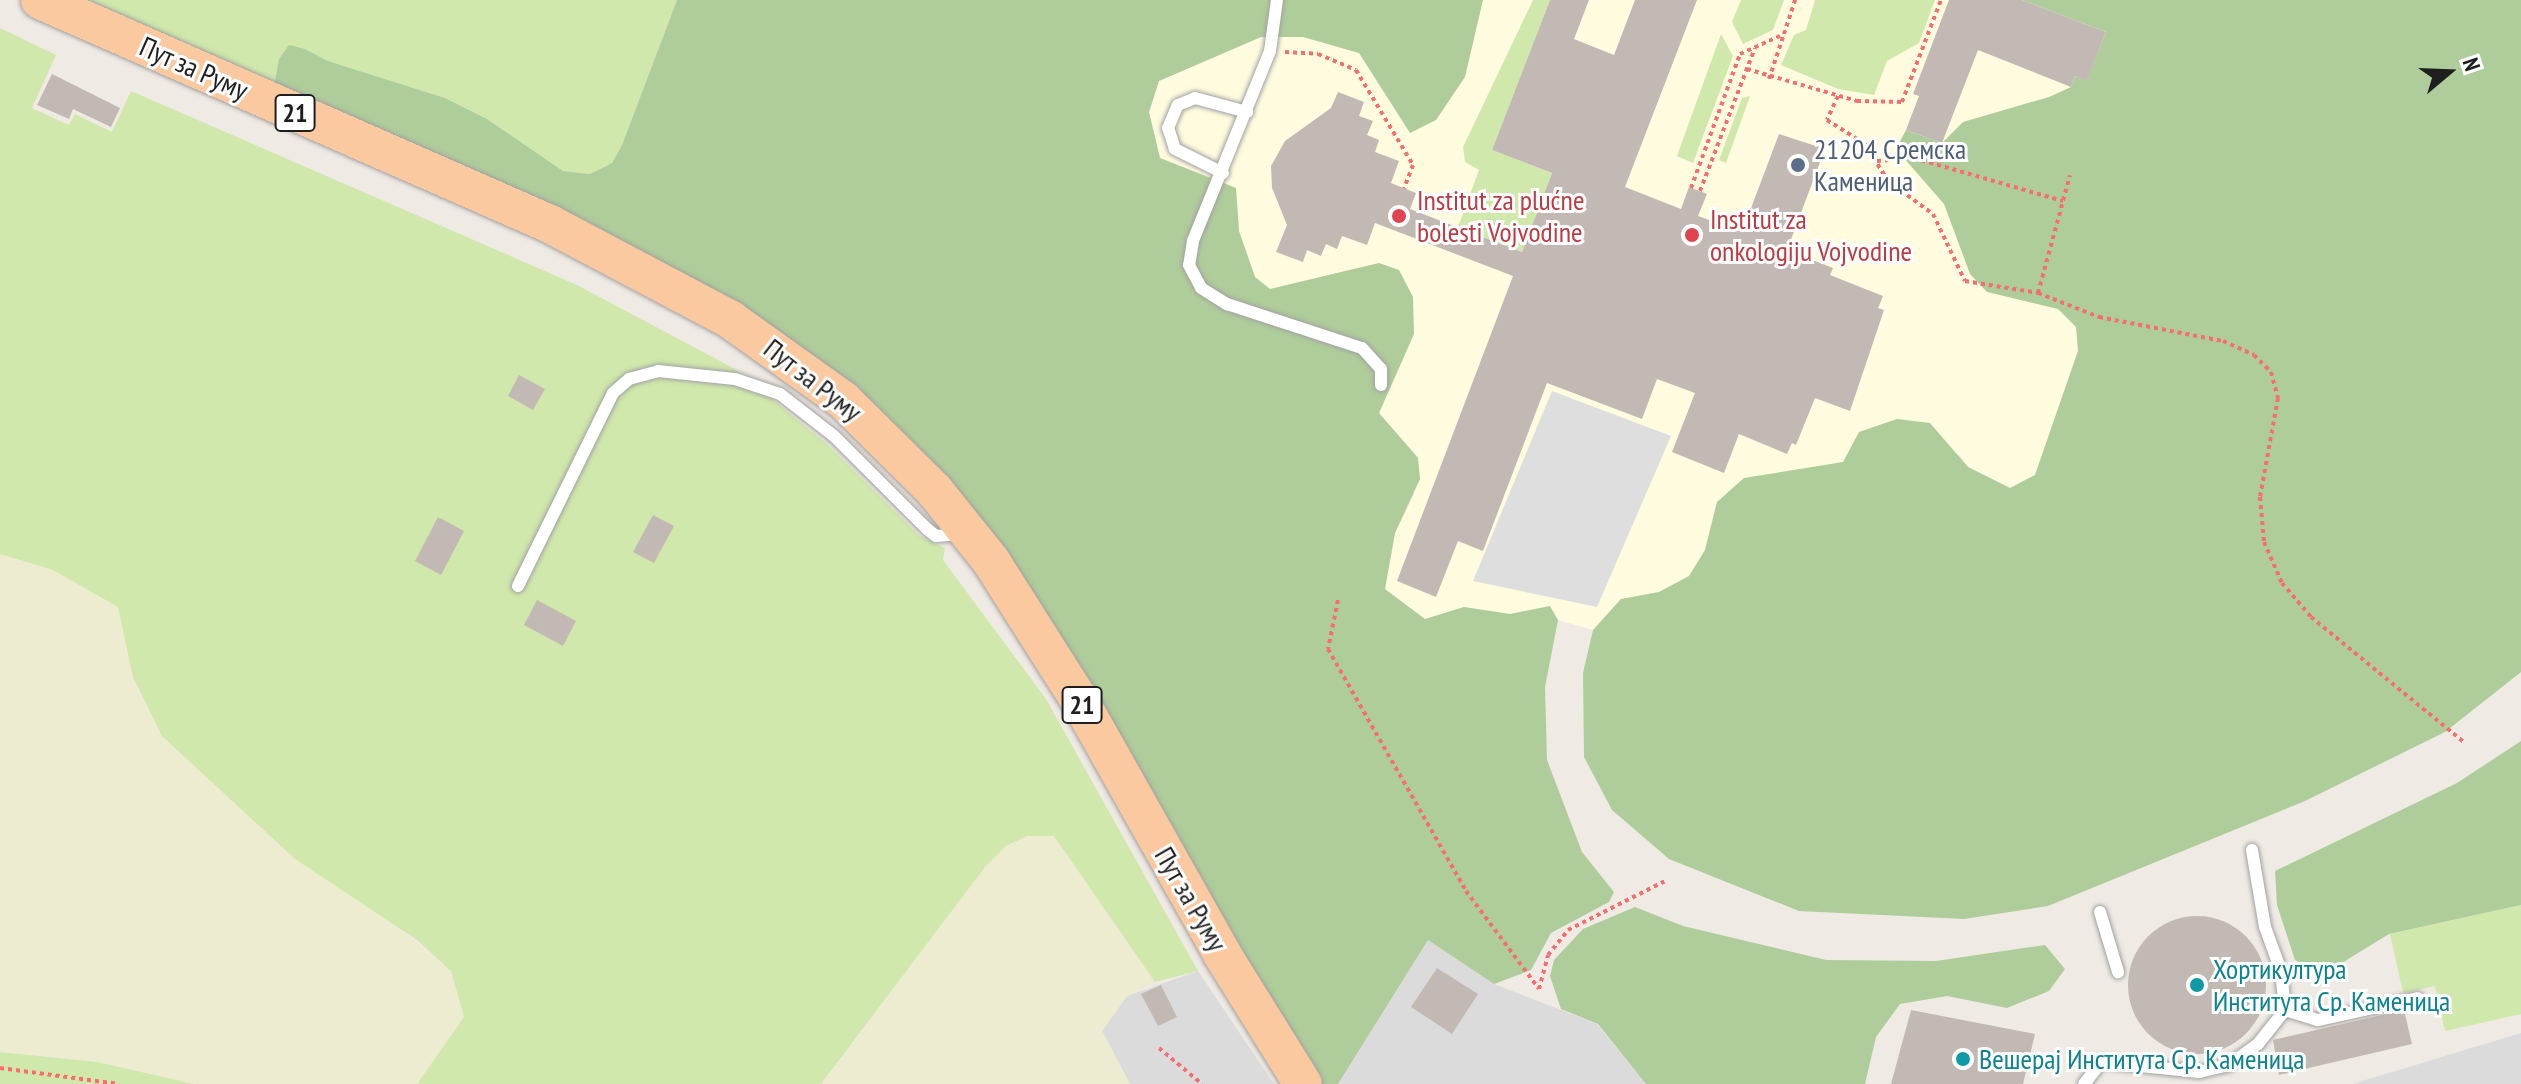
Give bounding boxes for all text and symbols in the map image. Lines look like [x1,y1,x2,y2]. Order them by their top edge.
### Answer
street label: Пут за Руму [134,29,254,107]
north arrow [2409,32,2489,112]
text: N [2457,54,2487,74]
road number: 21 [273,91,317,135]
place label: 21204 Сремска Каменица [1814,132,1966,198]
marker: 21204 Сремска Каменица [1789,156,1807,174]
place label: Institut za plućne bolesti Vojvodine [1417,183,1584,249]
place label: Institut za onkologiju Vojvodine [1710,202,1913,268]
marker: Institut za plućne bolesti Vojvodine [1388,205,1410,227]
marker: Institut za onkologiju Vojvodine [1681,224,1703,246]
street label: Пут за Руму [757,331,869,429]
road number: 21 [1060,683,1104,727]
street label: Пут за Руму [1148,841,1234,957]
place label: Хортикултура Института Ср. Каменица [2213,952,2452,1018]
marker: Хортикултура Института Ср. Каменица [2188,976,2206,994]
place label: Вешерај Института Ср. Каменица [1979,1042,2306,1076]
marker: Вешерај Института Ср. Каменица [1954,1050,1972,1068]

